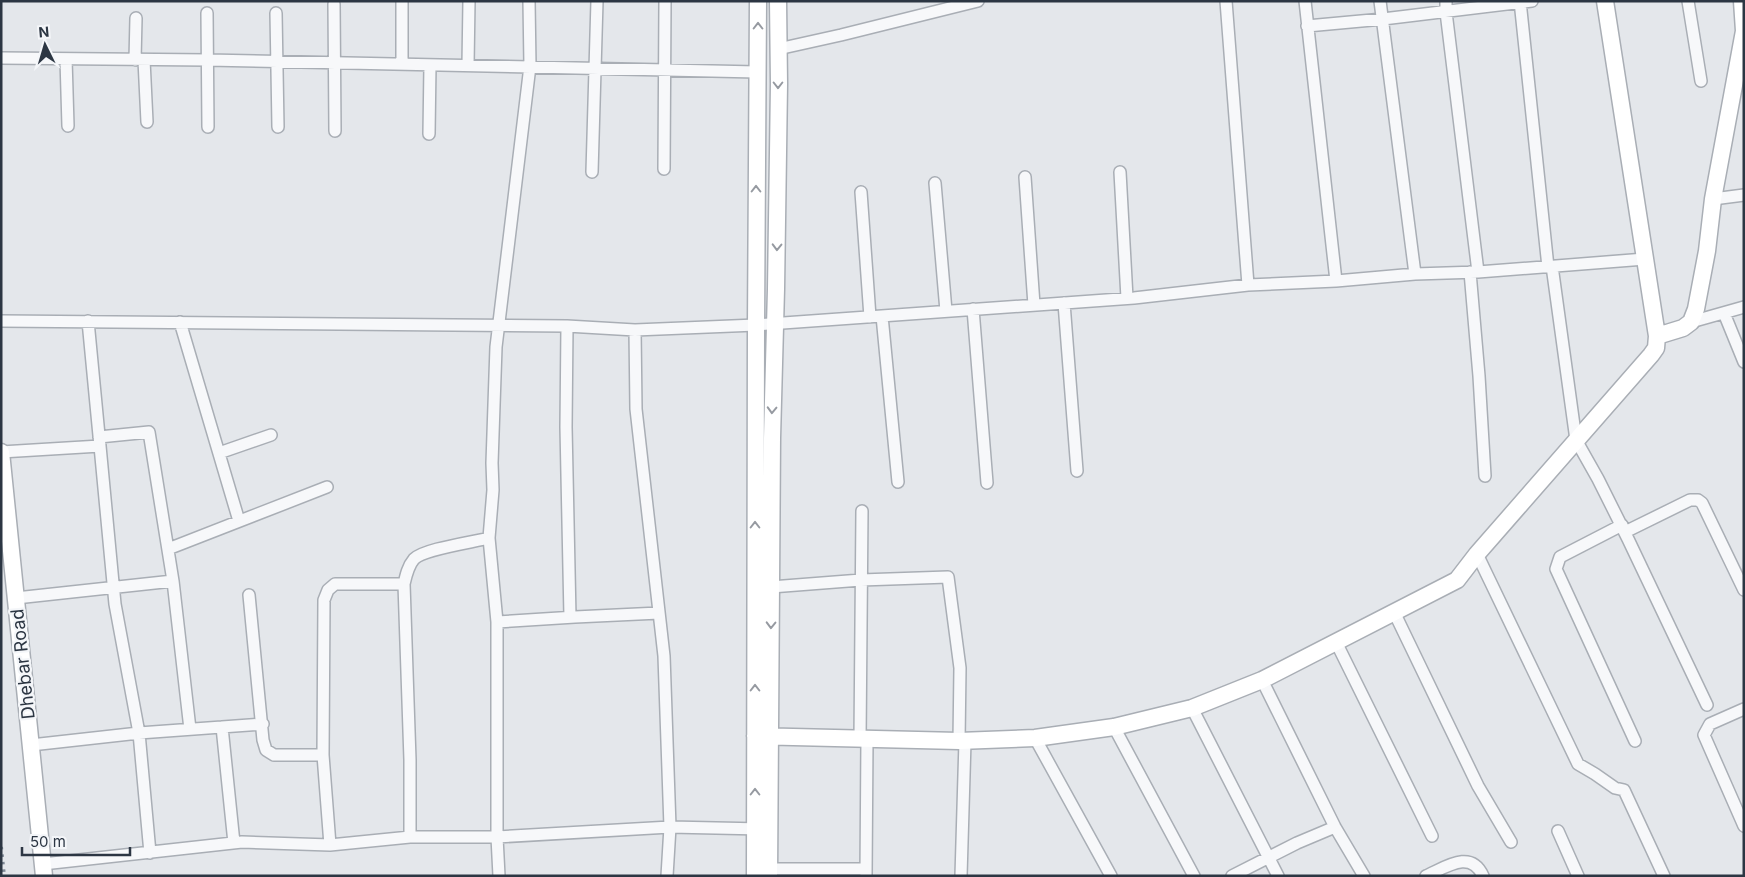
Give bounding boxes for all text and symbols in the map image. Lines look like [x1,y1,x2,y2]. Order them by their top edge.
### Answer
north arrow [20,20,70,70]
one-way arrow [753,22,763,30]
text: N [38,23,50,40]
one-way arrow [773,82,783,89]
one-way arrow [751,184,762,192]
one-way arrow [771,244,782,252]
one-way arrow [767,406,778,414]
one-way arrow [750,521,760,528]
street label: Dhebar Road [6,608,39,720]
one-way arrow [766,622,776,629]
one-way arrow [750,683,760,691]
one-way arrow [750,788,760,796]
scale bar [22,824,130,856]
text: 50 m [30,832,66,851]

